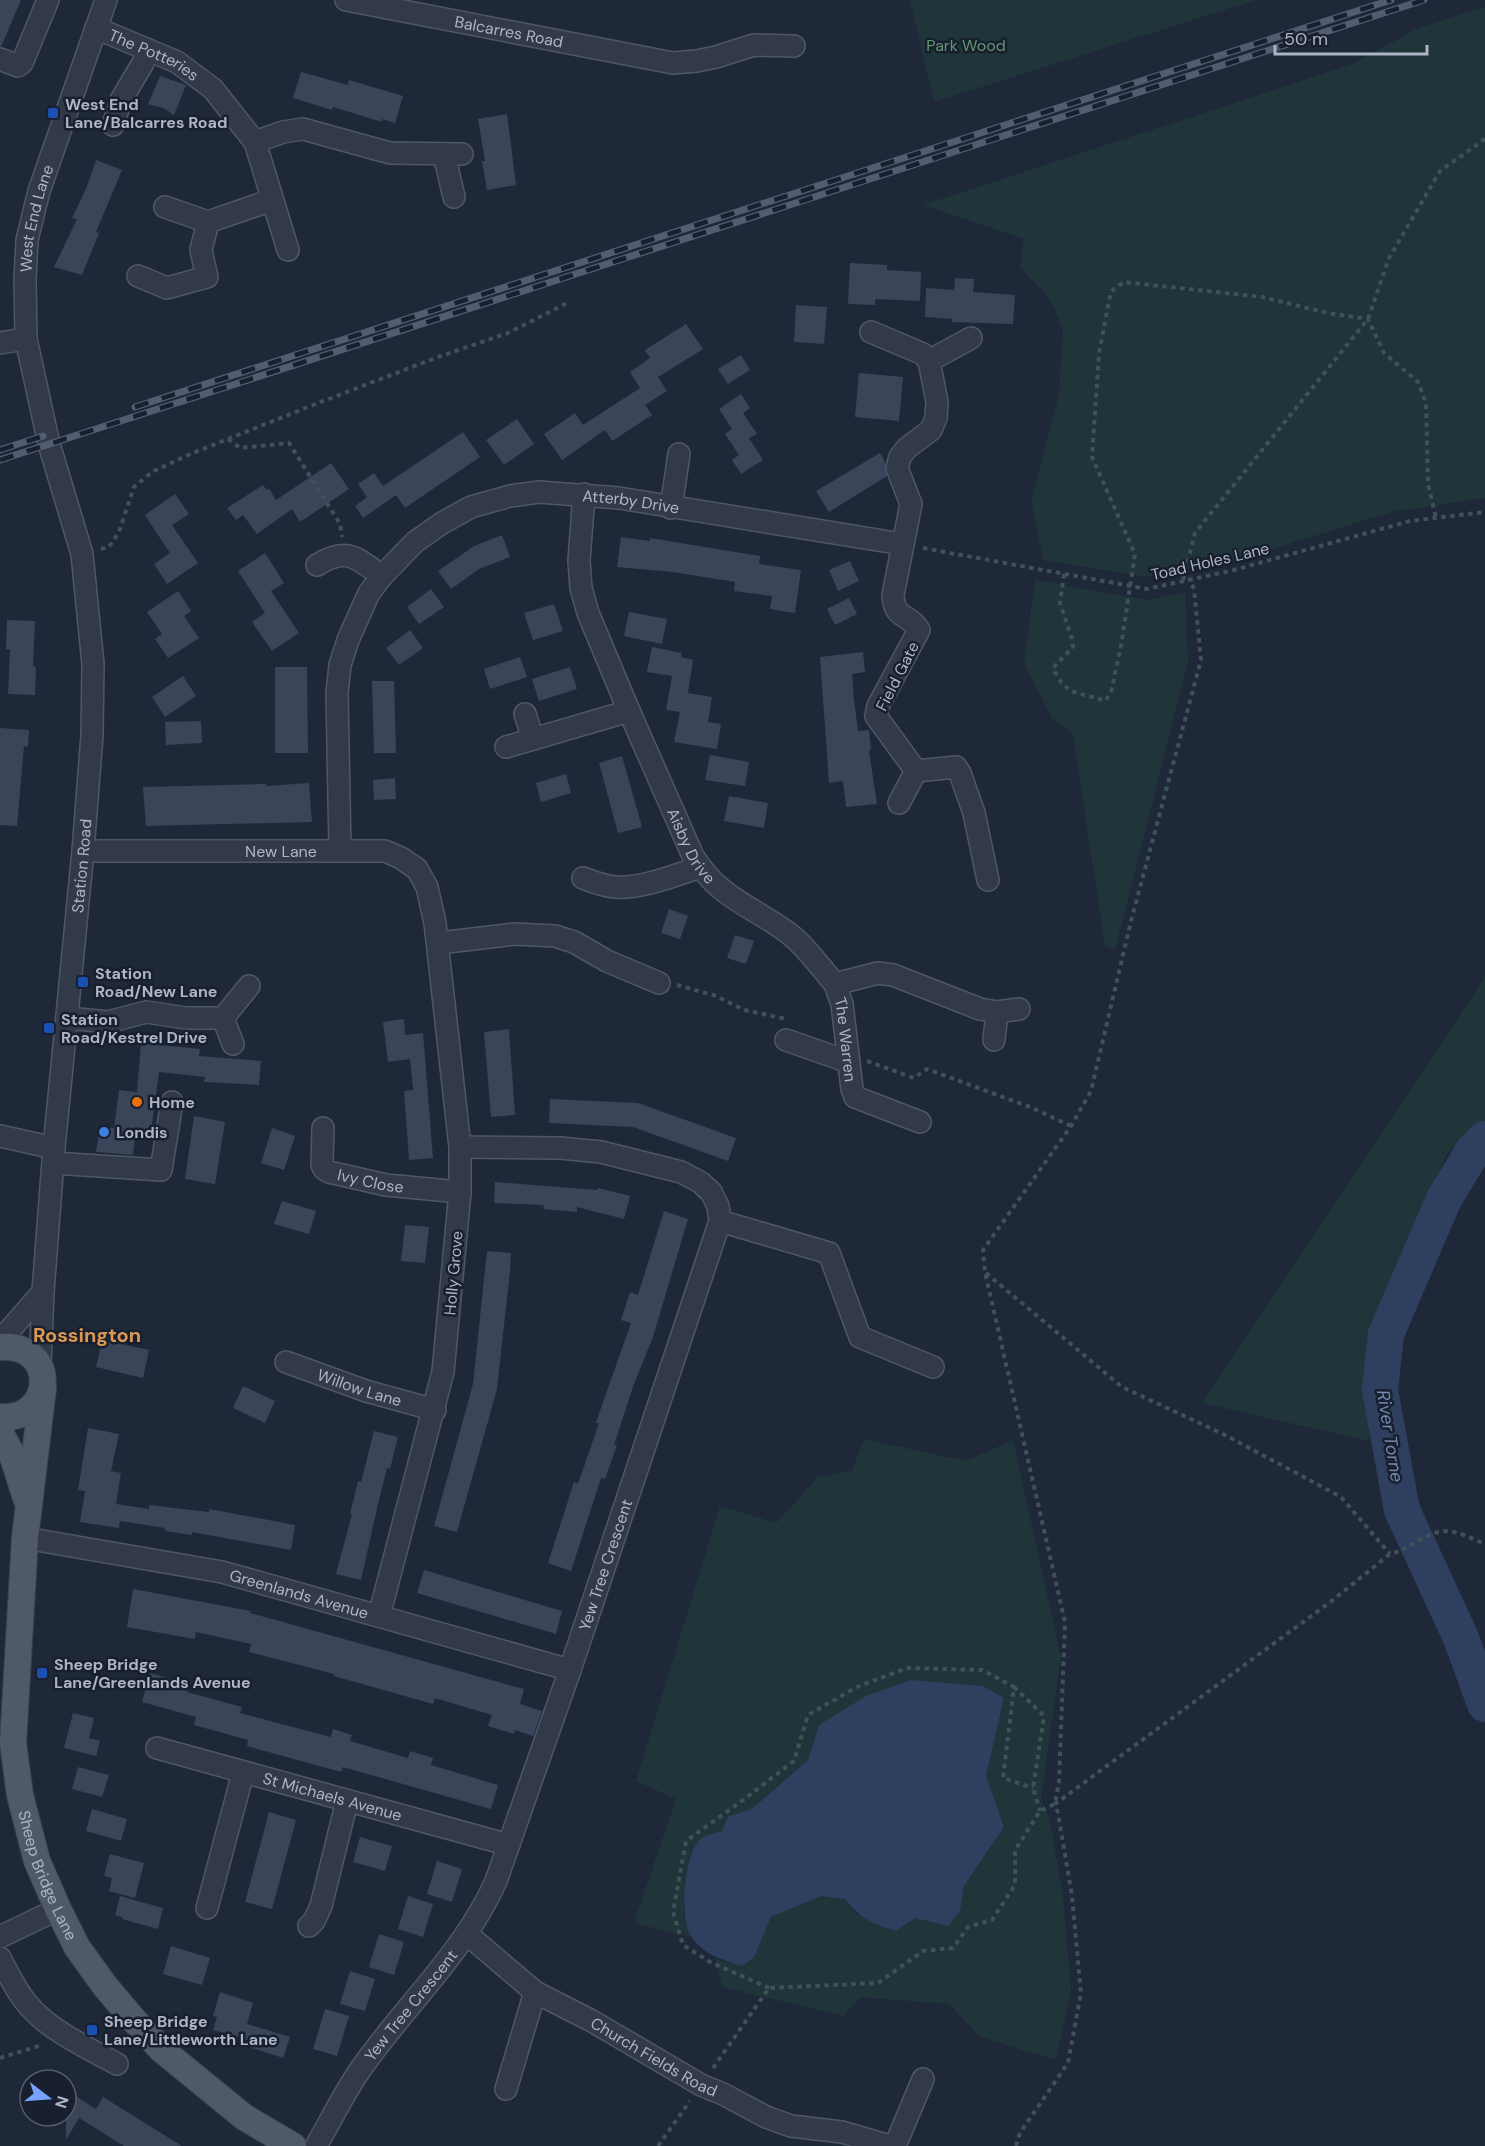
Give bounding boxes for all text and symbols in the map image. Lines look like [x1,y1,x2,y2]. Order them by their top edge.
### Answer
street label: Balcarres Road [453,11,565,53]
scale bar [1275,18,1426,56]
street label: The Potteries [106,25,203,86]
text: 50 m [1284,27,1328,51]
park label: Park Wood [926,35,1006,56]
place label: West End Lane/Balcarres Road [65,94,227,133]
marker: West End Lane/Balcarres Road [46,106,60,120]
street label: West End Lane [15,162,58,273]
street label: Atterby Drive [582,485,681,519]
street label: Toad Holes Lane [1149,538,1271,585]
street label: Field Gate [871,638,924,714]
street label: Aisby Drive [662,805,720,888]
street label: Station Road [67,818,96,914]
street label: New Lane [245,841,317,862]
place label: Station Road/New Lane [95,963,217,1002]
marker: Station Road/New Lane [76,975,90,989]
street label: The Warren [829,994,861,1083]
place label: Station Road/Kestrel Drive [61,1009,207,1048]
marker: Station Road/Kestrel Drive [42,1021,56,1035]
place label: Home [149,1092,195,1113]
marker: Home [130,1095,144,1109]
place label: Londis [116,1122,168,1143]
marker: Londis [97,1125,111,1139]
street label: Ivy Close [335,1164,405,1198]
street label: Holly Grove [439,1230,468,1316]
district label: Rossington [33,1322,141,1348]
street label: Willow Lane [314,1364,404,1411]
water label: River Torne [1371,1388,1409,1484]
street label: Yew Tree Crescent [574,1496,637,1633]
street label: Greenlands Avenue [227,1565,371,1624]
place label: Sheep Bridge Lane/Greenlands Avenue [54,1654,251,1693]
marker: Sheep Bridge Lane/Greenlands Avenue [35,1666,49,1680]
street label: St Michaels Avenue [260,1768,404,1826]
street label: Sheep Bridge Lane [13,1808,82,1944]
street label: Yew Tree Crescent [360,1946,462,2066]
place label: Sheep Bridge Lane/Littleworth Lane [104,2011,278,2050]
street label: Church Fields Road [587,2013,720,2102]
marker: Sheep Bridge Lane/Littleworth Lane [85,2023,99,2037]
north arrow [18,2068,78,2128]
text: N [50,2094,74,2111]

